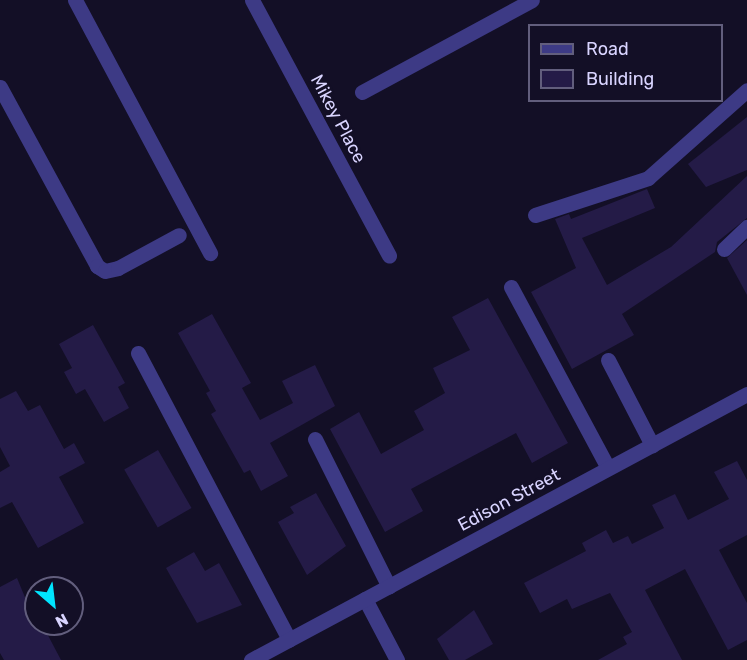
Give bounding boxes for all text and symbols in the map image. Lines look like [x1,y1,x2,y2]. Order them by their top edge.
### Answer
legend [528,24,723,102]
text: Road [586,38,629,60]
text: Building [586,68,654,90]
street label: Mikey Place [306,71,370,167]
street label: Edison Street [454,464,564,536]
north arrow [24,576,84,636]
text: N [52,609,71,632]

